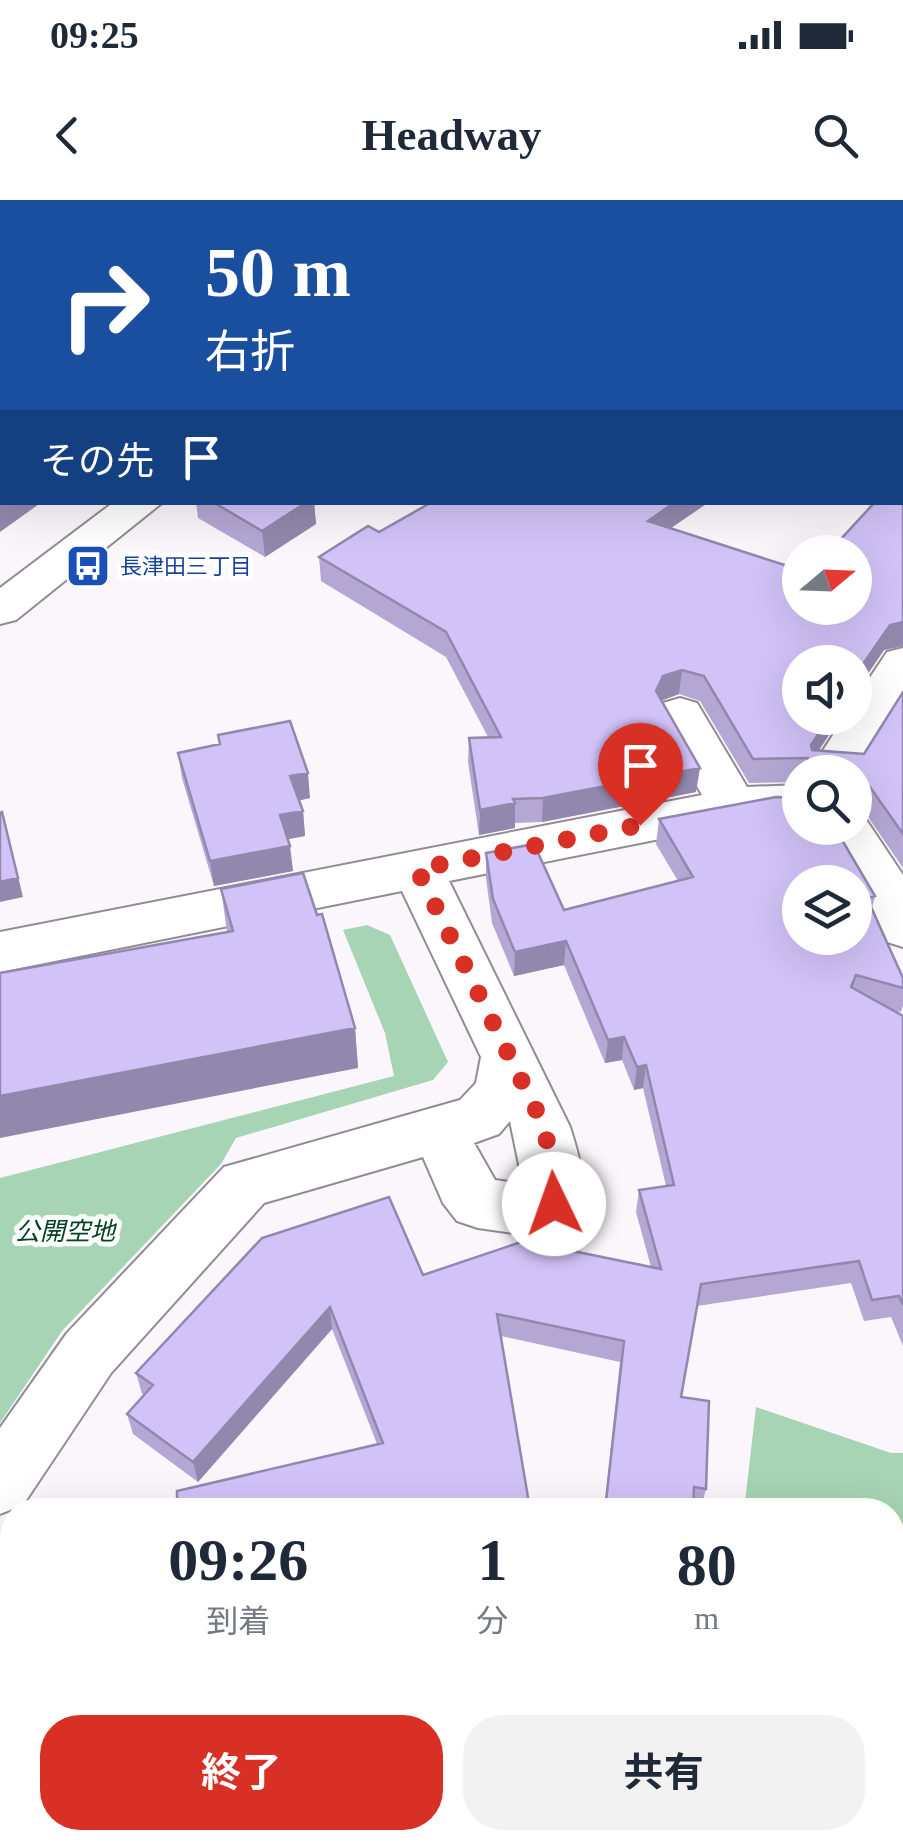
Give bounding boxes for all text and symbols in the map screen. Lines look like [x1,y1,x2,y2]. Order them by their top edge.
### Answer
text: 09:25 [50,14,139,56]
icon: back [40,108,95,163]
icon: search [808,108,863,163]
text: Headway [362,110,542,160]
text: 50 m [205,234,351,311]
icon: right [40,240,170,370]
text: 右折 [205,327,295,377]
icon: arrive [174,430,229,485]
text: その先 [40,440,154,482]
north arrow [782,535,872,625]
map controls [782,535,872,955]
bus stop icon: 長津田三丁目 [65,543,111,589]
place label: 長津田三丁目 [120,554,252,579]
button: sound [782,645,872,735]
pin [598,723,683,826]
icon: arrive [613,738,668,793]
button: search [782,755,872,845]
button: layers [782,865,872,955]
position arrow [502,1152,606,1256]
park label: 公開空地 [15,1218,118,1245]
text: 09:26 [168,1527,308,1593]
text: 1 [477,1527,507,1593]
text: 80 [677,1532,737,1598]
text: m [694,1600,719,1636]
text: 到着 [206,1603,270,1639]
text: 分 [476,1603,509,1639]
button: 終了 [40,1715,443,1830]
button: 共有 [463,1715,865,1830]

